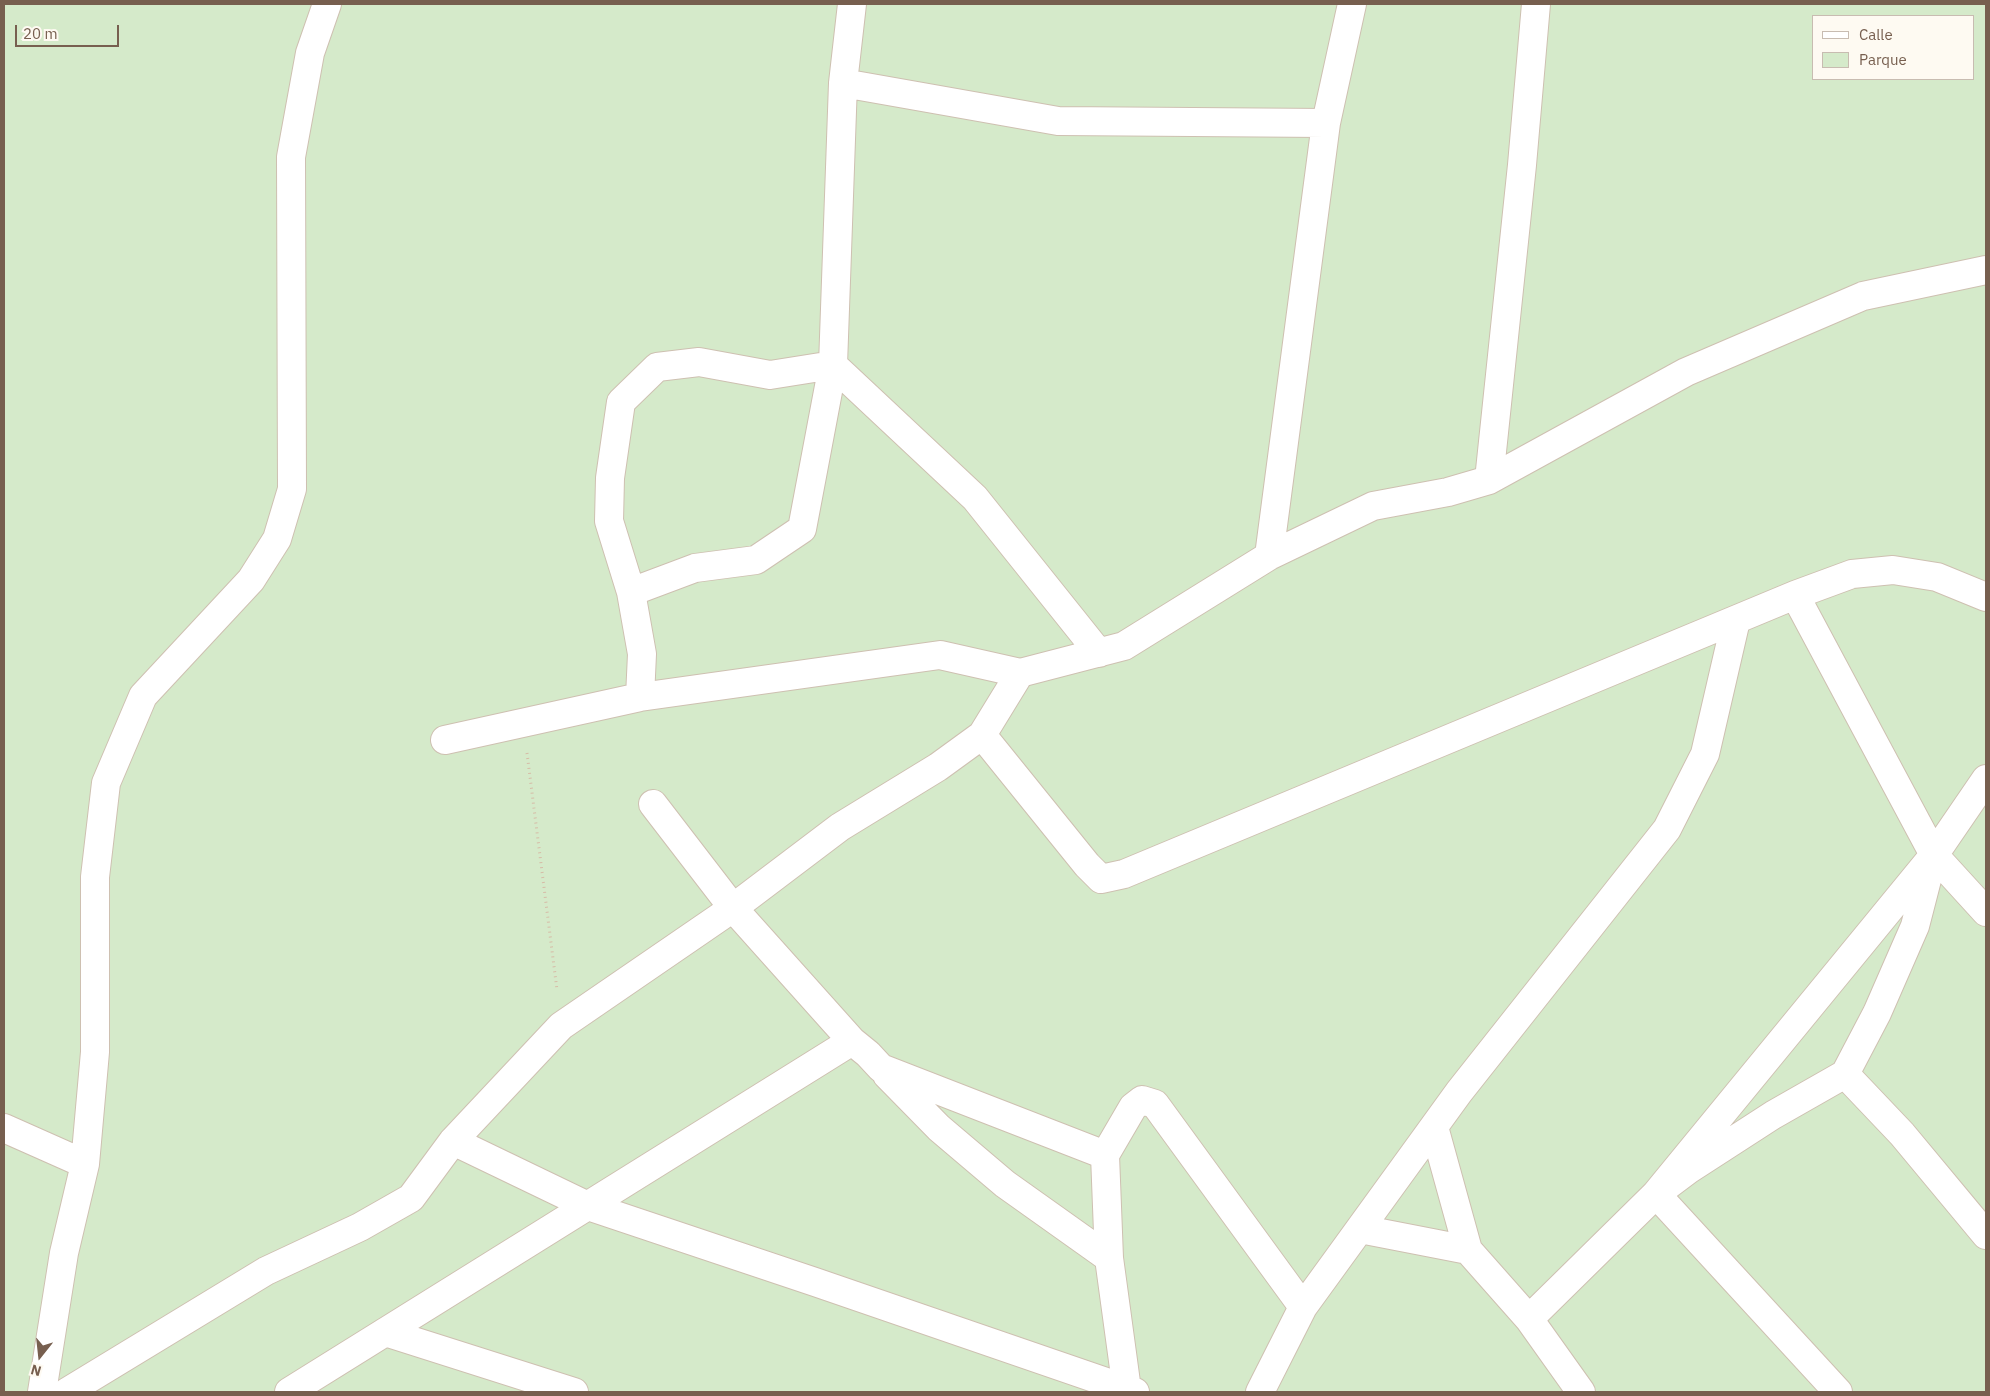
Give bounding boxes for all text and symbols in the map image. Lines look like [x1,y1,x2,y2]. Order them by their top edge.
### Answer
scale bar [18,15,121,47]
legend [1812,15,1975,80]
text: 20 m [23,24,58,43]
text: Calle [1859,25,1893,44]
text: Parque [1859,50,1907,69]
north arrow [15,1331,65,1381]
text: N [29,1360,43,1380]

